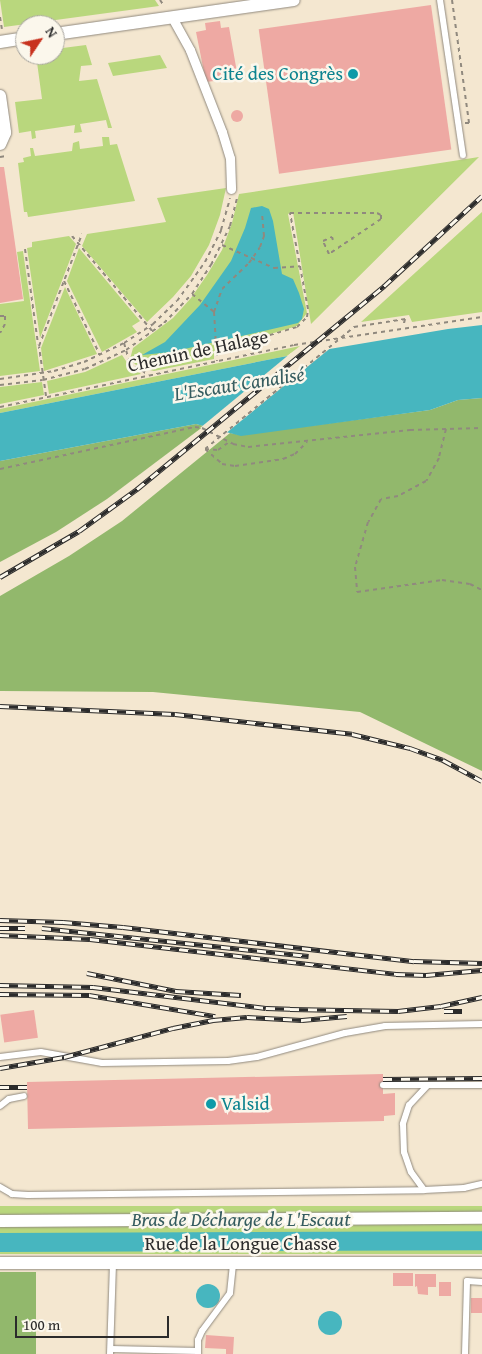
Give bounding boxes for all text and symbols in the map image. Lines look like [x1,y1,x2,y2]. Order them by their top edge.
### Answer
north arrow [15,15,65,65]
text: N [41,23,63,42]
place label: Cité des Congrès [212,63,343,85]
marker: Cité des Congrès [347,68,359,80]
street label: Chemin de Halage [126,325,270,377]
water label: L'Escaut Canalisé [172,361,306,405]
place label: Valsid [221,1093,270,1115]
marker: Valsid [205,1098,217,1110]
water label: Bras de Décharge de L'Escaut [131,1206,351,1230]
street label: Rue de la Longue Chasse [145,1233,337,1255]
scale bar [18,1306,171,1338]
text: 100 m [23,1314,60,1335]

